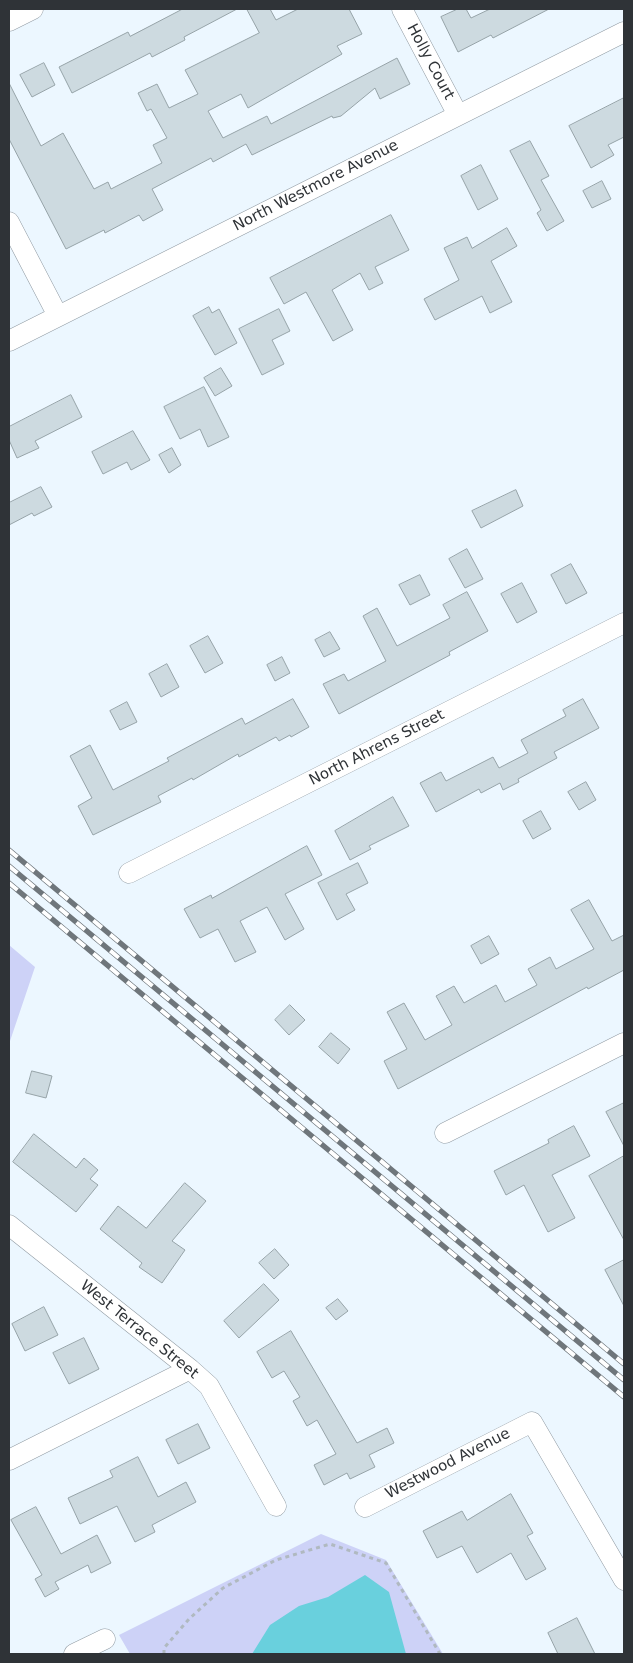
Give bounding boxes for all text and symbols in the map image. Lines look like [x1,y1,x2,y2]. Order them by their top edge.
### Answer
street label: Holly Court [402,21,458,103]
street label: North Westmore Avenue [230,136,402,236]
street label: North Ahrens Street [306,706,448,790]
street label: West Terrace Street [76,1277,202,1383]
street label: Westwood Avenue [383,1425,513,1503]

